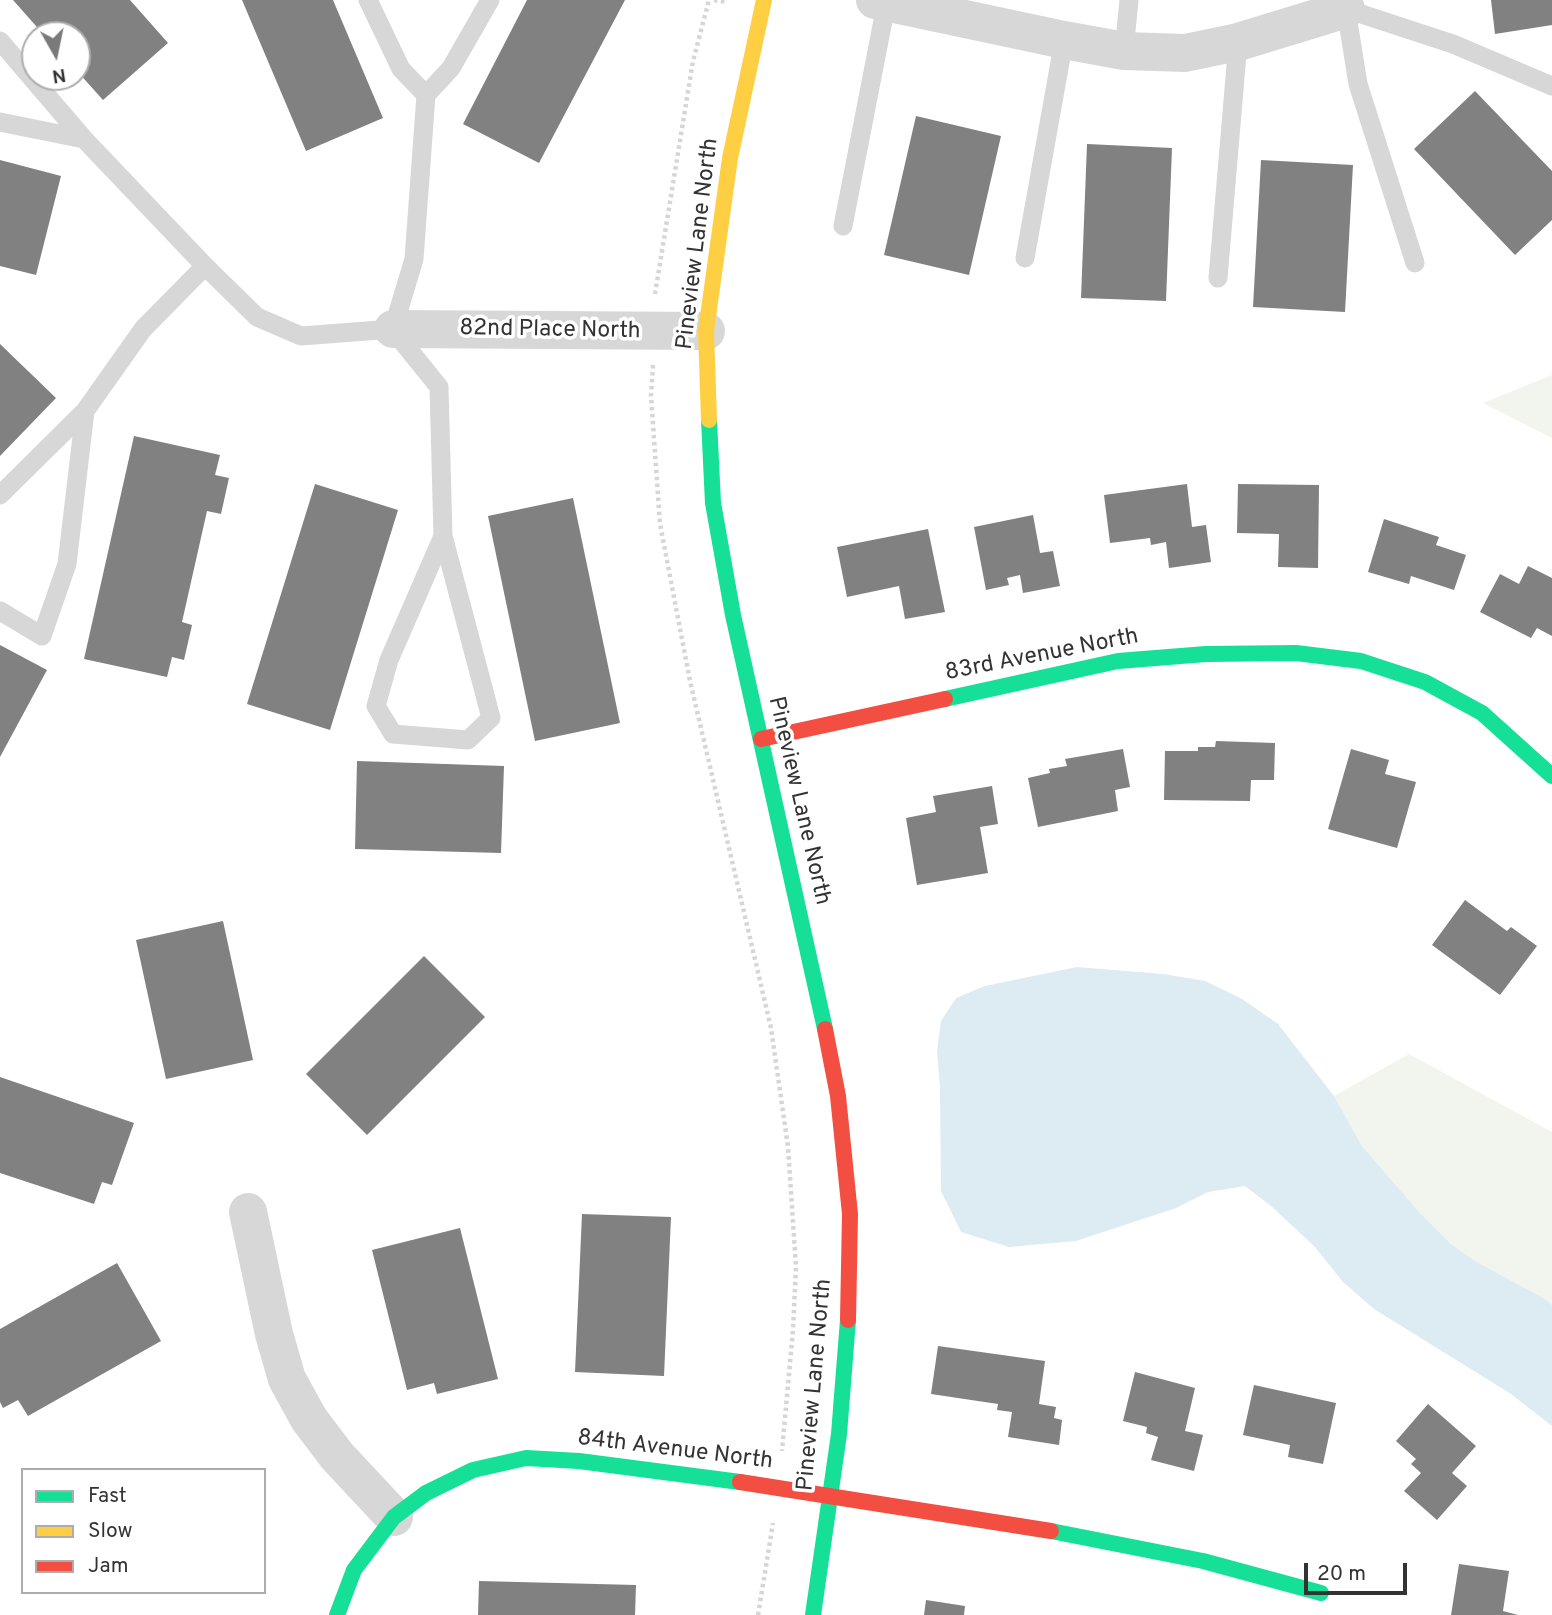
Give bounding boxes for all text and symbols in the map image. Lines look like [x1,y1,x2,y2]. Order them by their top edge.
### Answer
north arrow [21,21,91,91]
text: N [50,62,68,88]
street label: Pineview Lane North [672,137,726,351]
street label: 82nd Place North [459,316,641,346]
street label: 83rd Avenue North [943,624,1141,688]
street label: Pineview Lane North [761,694,835,908]
street label: Pineview Lane North [793,1278,839,1492]
street label: 84th Avenue North [576,1425,774,1477]
legend [21,1468,266,1594]
text: Fast [88,1483,127,1510]
text: Slow [88,1518,133,1545]
scale bar [1307,1548,1410,1592]
text: Jam [88,1553,129,1580]
text: 20 m [1317,1561,1366,1588]

